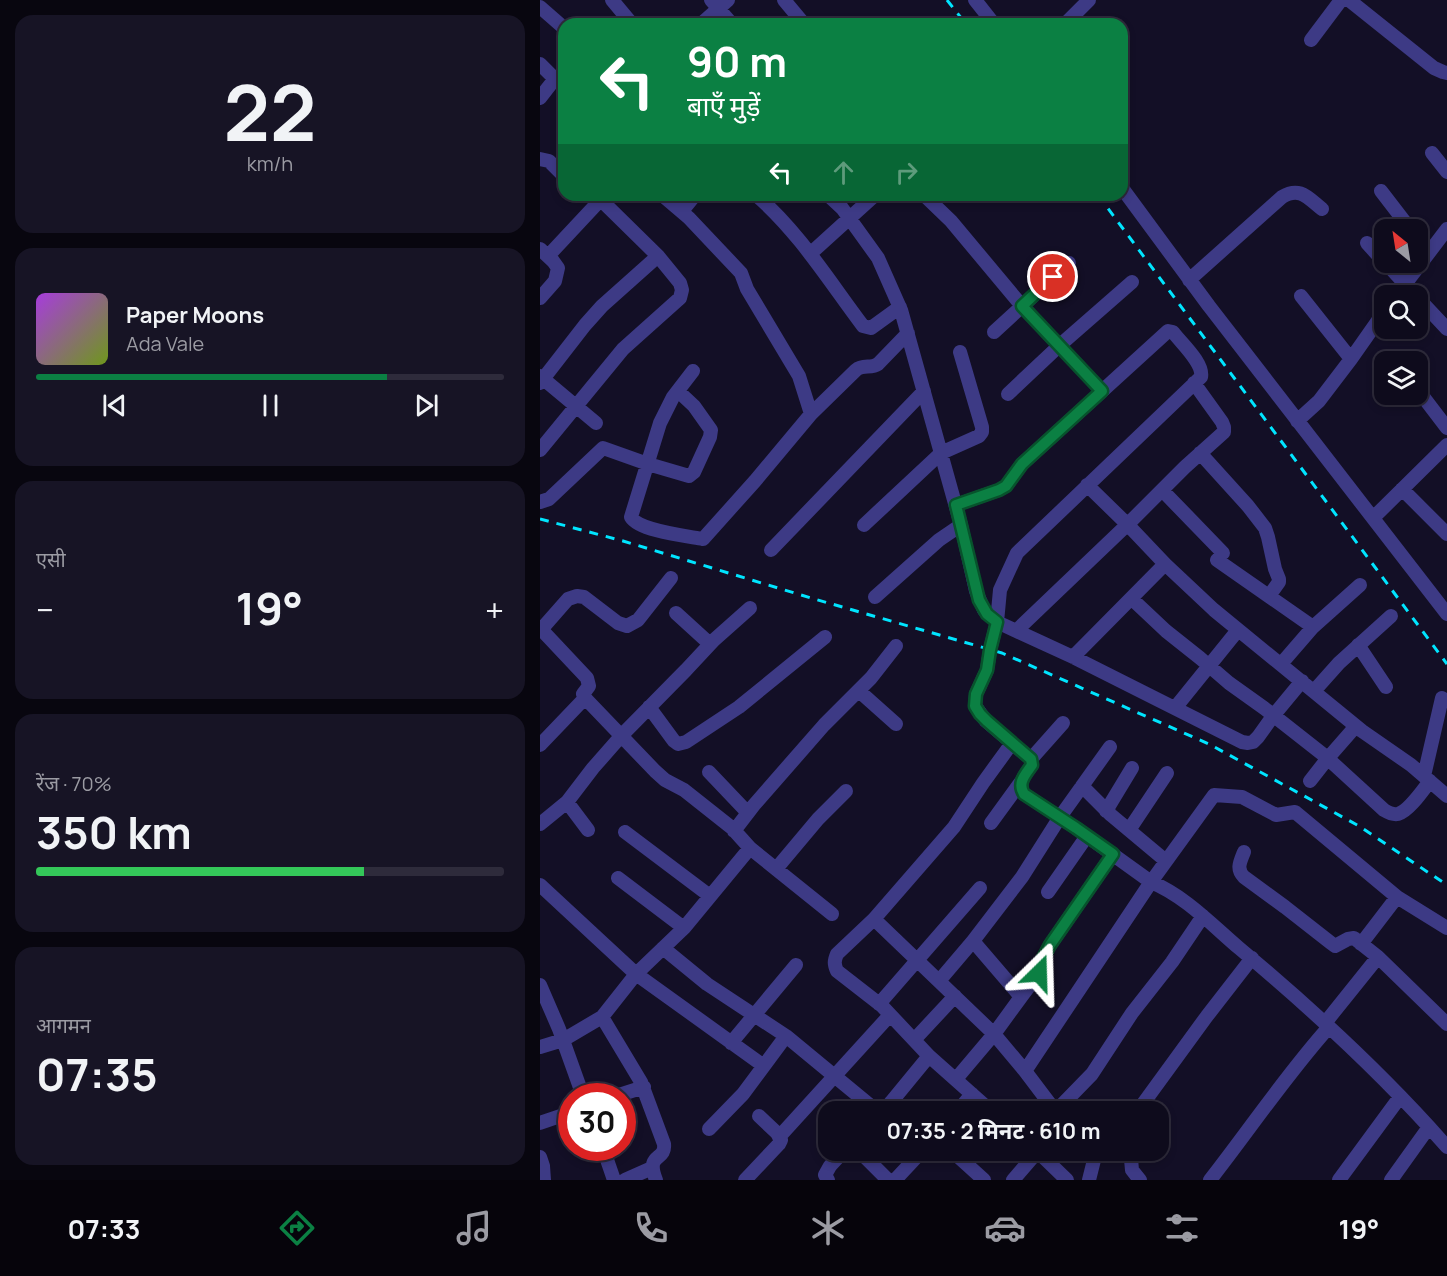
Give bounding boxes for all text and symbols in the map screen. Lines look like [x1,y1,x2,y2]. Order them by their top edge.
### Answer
text: 90 m [687,32,787,90]
icon: left [588,42,666,120]
text: 22 [224,58,316,164]
text: बाएँ मुड़ें [687,87,760,124]
text: km/h [247,150,293,177]
icon: left [764,156,797,189]
icon: ahead [827,156,860,189]
icon: right [890,156,923,189]
north arrow [1374,219,1428,273]
map controls [1374,219,1428,405]
pin [1027,251,1078,302]
icon: arrive [1036,260,1069,293]
button: search [1374,285,1428,339]
text: Paper Moons [126,300,264,330]
text: Ada Vale [126,330,204,357]
button: layers [1374,351,1428,405]
icon: previous [98,389,131,422]
icon: pause [254,389,287,422]
icon: next [410,389,443,422]
text: एसी [36,546,66,573]
text: 19° [235,577,303,639]
text: − [36,587,54,632]
text: + [485,587,504,632]
text: रेंज · 70% [36,770,112,797]
text: 350 km [36,801,192,863]
position arrow [1007,941,1071,1005]
text: आगमन [36,1012,91,1039]
text: 07:35 [36,1043,158,1105]
speed limit sign: 30 [558,1083,636,1161]
text: 07:35 · 2 मिनट · 610 m [886,1116,1101,1146]
icon: directions [276,1207,318,1249]
icon: music [453,1207,495,1249]
icon: phone [630,1207,672,1249]
icon: climate [807,1207,849,1249]
icon: car [984,1207,1026,1249]
icon: filters [1161,1207,1203,1249]
text: 07:33 [68,1210,140,1247]
text: 19° [1339,1210,1379,1247]

